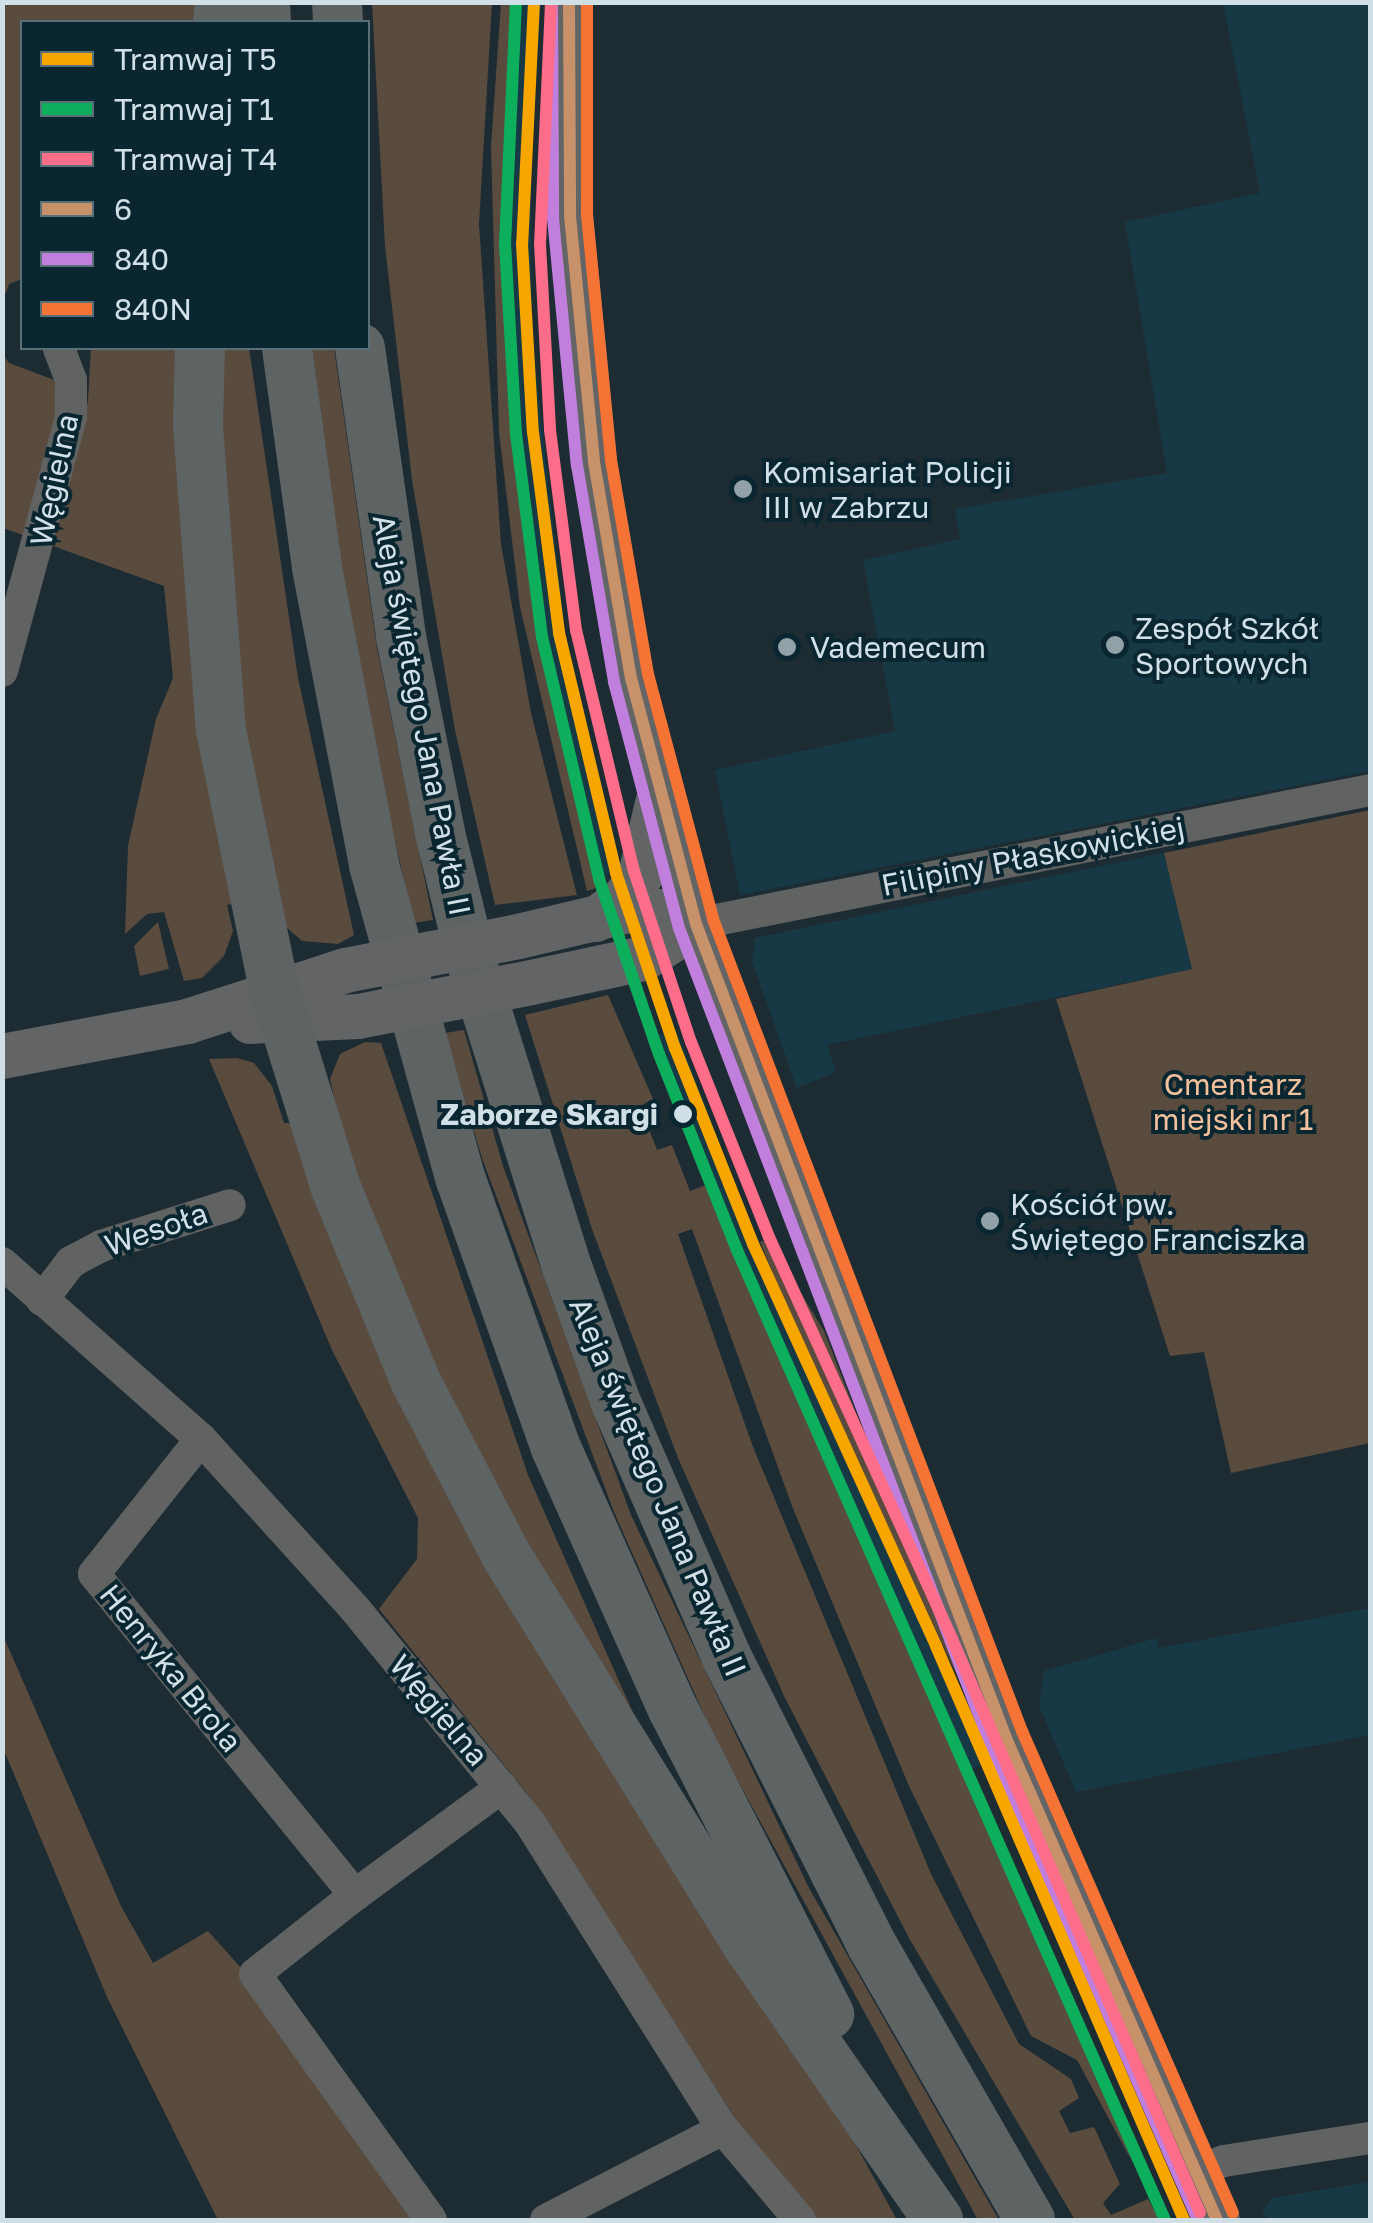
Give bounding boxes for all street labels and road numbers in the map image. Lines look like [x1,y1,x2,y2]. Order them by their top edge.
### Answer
street label: Węgielna [22,411,86,549]
street label: Aleja świętego Jana Pawła II [365,511,479,919]
street label: Filipiny Płaskowickiej [878,809,1188,903]
street label: Wesoła [100,1195,212,1263]
street label: Aleja świętego Jana Pawła II [562,1292,754,1682]
street label: Henryka Brola [92,1577,250,1759]
street label: Węgielna [382,1647,496,1773]

